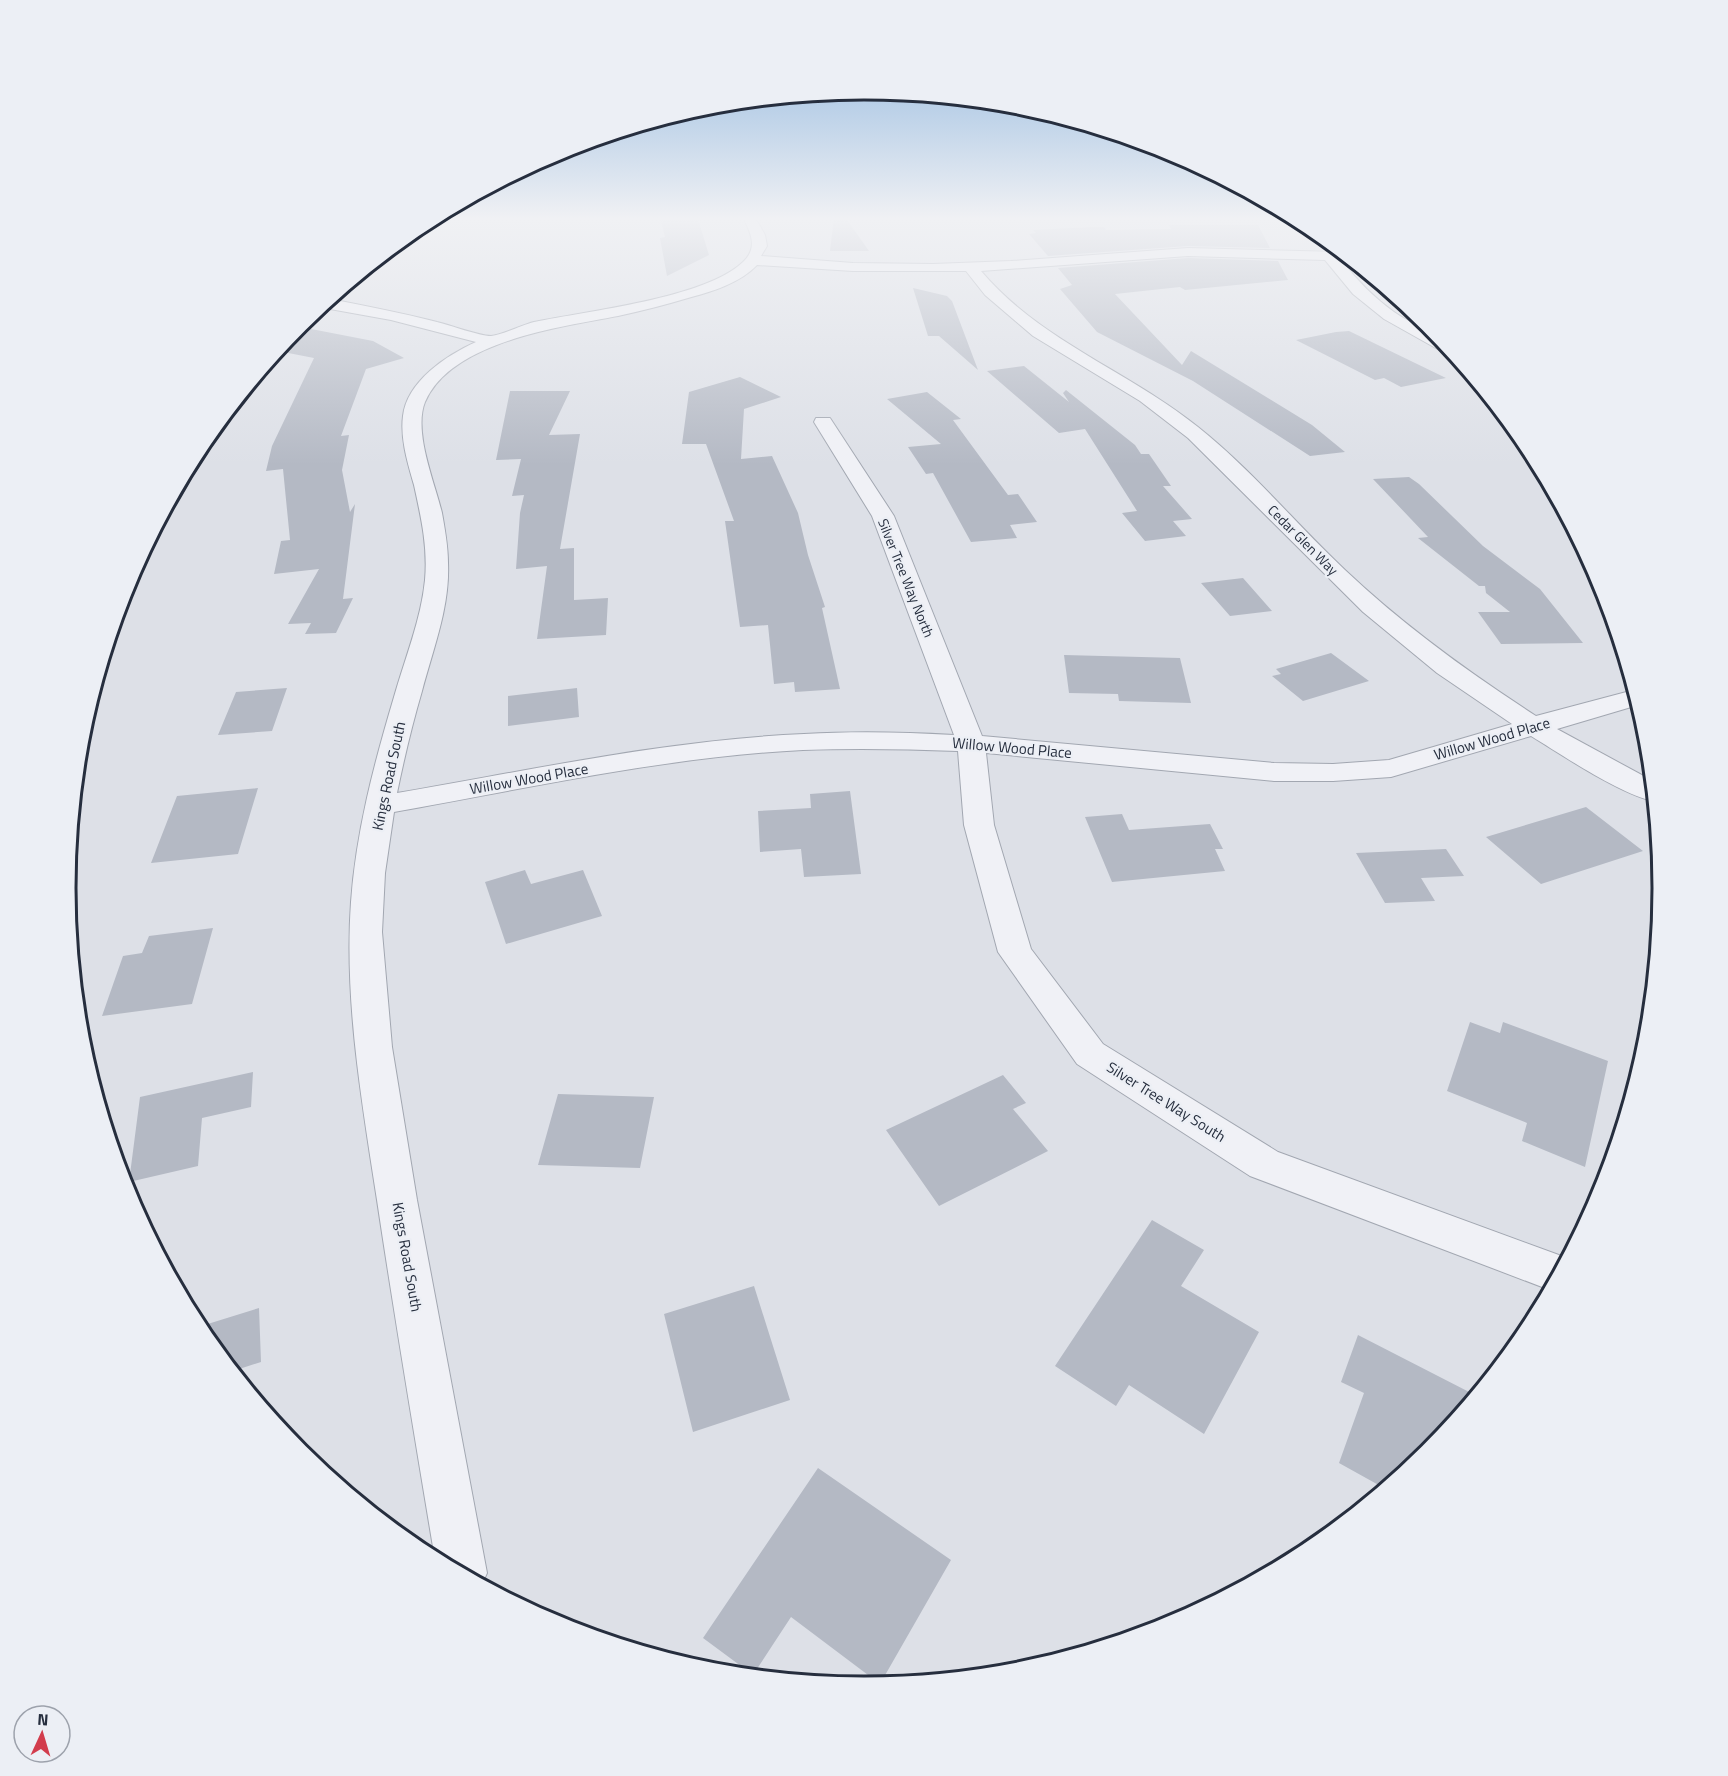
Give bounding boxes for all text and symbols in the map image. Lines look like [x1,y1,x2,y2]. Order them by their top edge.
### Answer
street label: Cedar Glen Way [1263,500,1344,580]
street label: Silver Tree Way North [873,515,940,640]
street label: Willow Wood Place [1431,711,1553,766]
street label: Kings Road South [366,719,411,833]
street label: Willow Wood Place [951,731,1073,764]
street label: Willow Wood Place [468,757,590,800]
street label: Silver Tree Way South [1102,1056,1230,1147]
street label: Kings Road South [387,1200,428,1314]
north arrow [12,1704,72,1764]
text: N [37,1707,49,1731]

